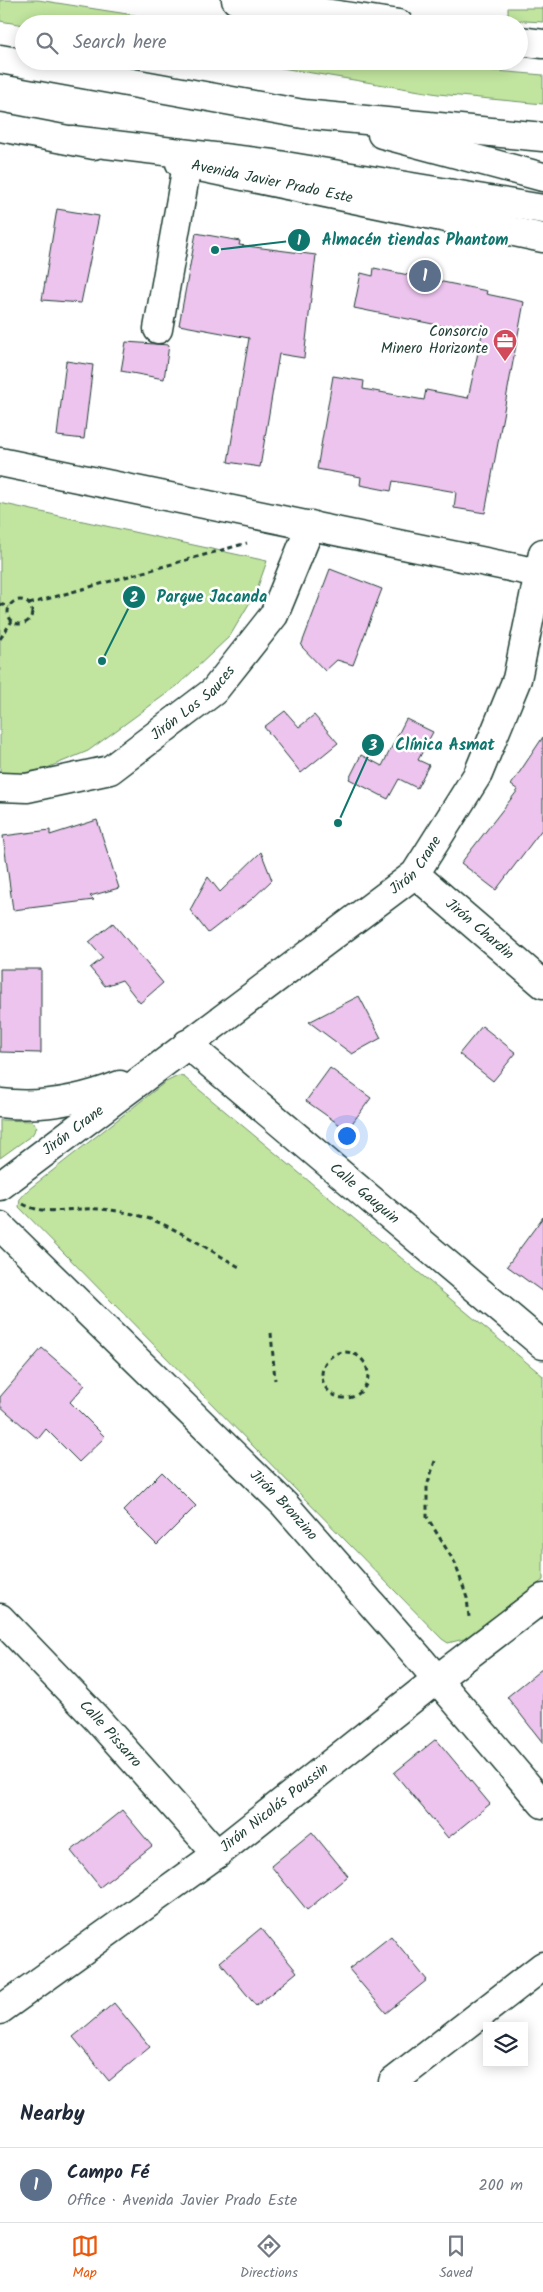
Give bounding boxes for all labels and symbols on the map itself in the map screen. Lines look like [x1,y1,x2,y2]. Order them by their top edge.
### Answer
street label: Avenida Javier Prado Este [189,154,355,210]
callout: Almacén tiendas Phantom [287,224,518,255]
text: Almacén tiendas Phantom [322,228,508,253]
text: 1 [297,229,302,253]
pin: 1 [409,257,441,295]
place label: Consorcio Minero Horizonte [381,320,488,361]
office icon: Consorcio Minero Horizonte [492,328,518,362]
callout: Parque Jacanda [122,581,277,612]
text: Parque Jacanda [157,585,267,610]
text: 2 [130,586,139,610]
street label: Jirón Los Sauces [146,660,242,747]
callout: Clínica Asmat [360,729,505,760]
text: Clínica Asmat [395,733,496,758]
text: 3 [368,734,377,758]
street label: Jirón Crane [384,831,448,901]
street label: Jirón Chardin [440,893,519,966]
street label: Jirón Crane [37,1099,110,1162]
your location [334,1123,360,1149]
street label: Calle Gauguin [324,1157,405,1231]
street label: Jirón Bronzino [244,1464,323,1547]
street label: Calle Pissarro [73,1695,147,1774]
street label: Jirón Nicolás Poussin [215,1757,334,1859]

